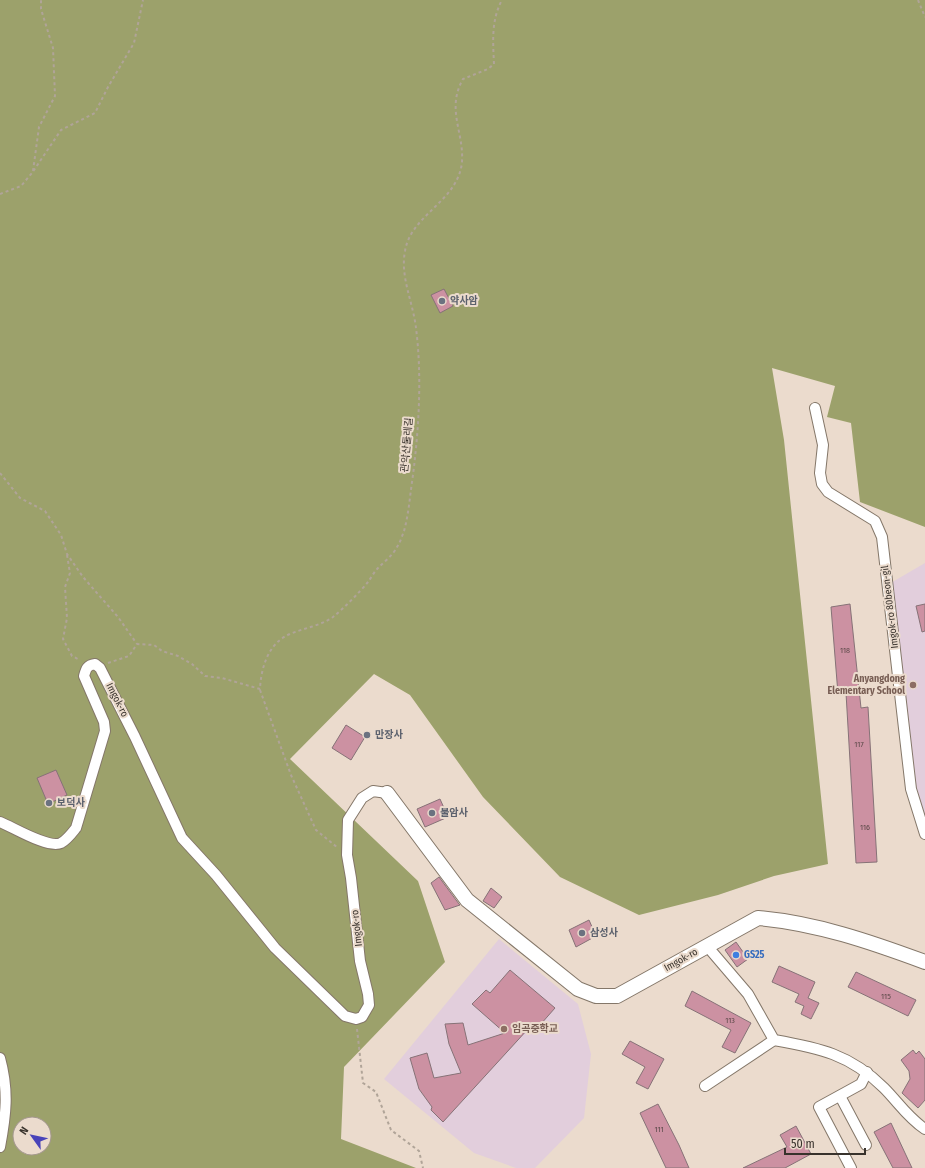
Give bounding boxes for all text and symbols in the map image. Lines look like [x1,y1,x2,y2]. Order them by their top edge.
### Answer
place label: 약사암 [450,295,478,307]
marker: 약사암 [437,296,447,306]
street label: 관악산둘레길 [399,417,415,473]
street label: Imgok-ro 80beon-gil [879,564,901,649]
house number: 118 [840,646,850,655]
place label: Anyangdong Elementary School [828,673,905,697]
marker: Anyangdong Elementary School [908,680,918,690]
street label: Imgok-ro [103,681,131,719]
place label: 만장사 [375,729,403,741]
marker: 만장사 [362,730,372,740]
house number: 117 [854,740,864,749]
place label: 보덕사 [57,797,85,809]
marker: 보덕사 [44,798,54,808]
place label: 불암사 [440,807,468,819]
marker: 불암사 [427,808,437,818]
house number: 116 [860,823,870,832]
street label: Imgok-ro [349,909,365,947]
place label: 삼성사 [590,927,618,939]
marker: 삼성사 [577,928,587,938]
street label: Imgok-ro [662,946,700,974]
place label: GS25 [744,949,765,961]
marker: GS25 [731,950,741,960]
house number: 115 [881,992,891,1001]
house number: 113 [725,1016,735,1025]
place label: 임곡중학교 [512,1022,558,1035]
marker: 임곡중학교 [499,1024,509,1034]
north arrow [12,1116,52,1156]
text: N [17,1125,31,1137]
house number: 111 [654,1125,664,1134]
scale bar [785,1130,865,1156]
text: 50 m [791,1137,815,1151]

